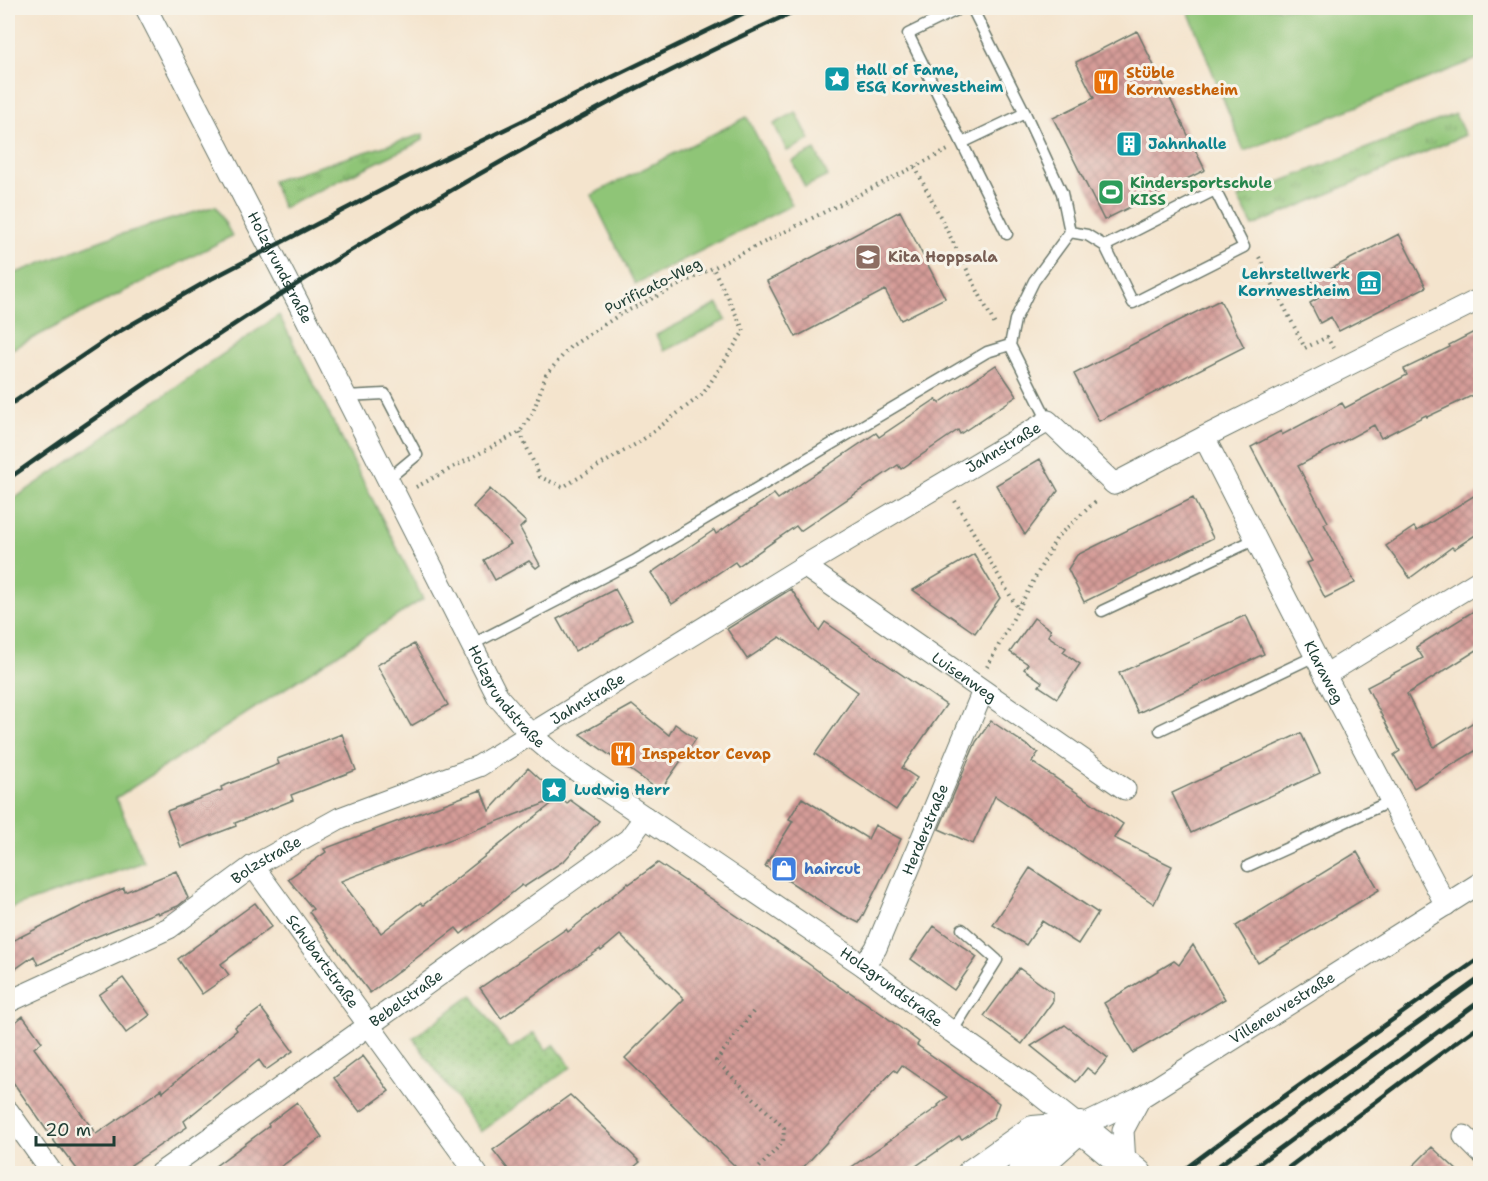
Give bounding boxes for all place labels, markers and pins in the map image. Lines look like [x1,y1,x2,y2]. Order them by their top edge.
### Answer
place label: Hall of Fame, ESG Kornwestheim [856,60,1004,97]
place label: Stüble Kornwestheim [1126,63,1238,100]
place icon: Hall of Fame, ESG Kornwestheim [822,64,852,94]
restaurant icon: Stüble Kornwestheim [1091,67,1121,97]
building icon: Jahnhalle [1114,129,1144,159]
place label: Jahnhalle [1148,134,1227,154]
place label: Kindersportschule KISS [1130,173,1272,210]
sports icon: Kindersportschule KISS [1096,177,1126,207]
school or university icon: Kita Hoppsala [853,242,883,272]
place label: Kita Hoppsala [888,247,998,267]
place label: Lehrstellwerk Kornwestheim [1238,264,1350,301]
museum icon: Lehrstellwerk Kornwestheim [1354,268,1384,298]
restaurant icon: Inspektor Cevap [608,739,638,769]
place label: Inspektor Cevap [642,744,771,764]
place icon: Ludwig Herr [539,775,569,805]
place label: Ludwig Herr [574,780,670,800]
shop icon: haircut [769,854,799,884]
place label: haircut [804,859,861,879]

